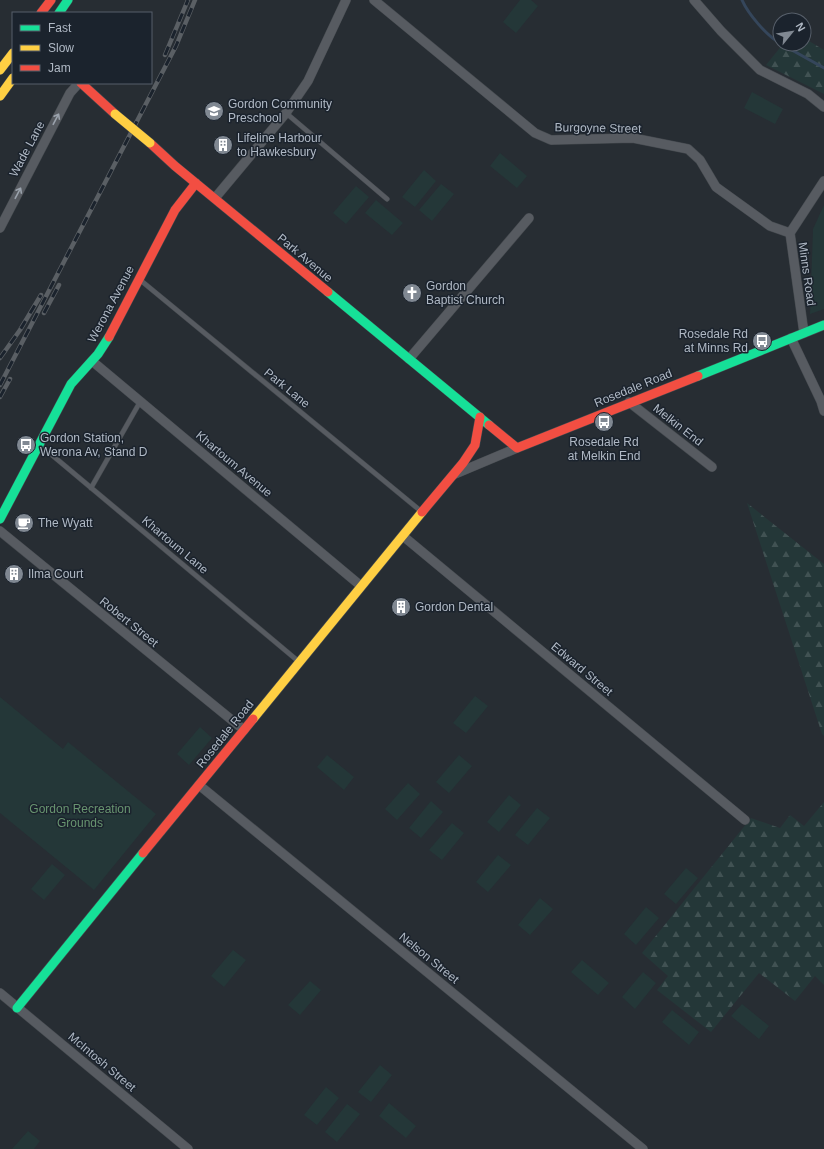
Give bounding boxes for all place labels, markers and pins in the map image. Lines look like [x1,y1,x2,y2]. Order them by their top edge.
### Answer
place label: Gordon Community Preschool [228,97,332,125]
school or university icon: Gordon Community Preschool [203,100,225,122]
place label: Lifeline Harbour to Hawkesbury [237,131,322,159]
building icon: Lifeline Harbour to Hawkesbury [212,134,234,156]
place label: Gordon Baptist Church [426,279,505,307]
church icon: Gordon Baptist Church [401,282,423,304]
place label: Rosedale Rd at Minns Rd [679,327,748,355]
bus stop icon: Rosedale Rd at Minns Rd [751,330,773,352]
bus stop icon: Rosedale Rd at Melkin End [593,411,615,433]
place label: Gordon Station, Werona Av, Stand D [40,431,148,459]
bus stop icon: Gordon Station, Werona Av, Stand D [15,434,37,456]
place label: Rosedale Rd at Melkin End [568,435,640,463]
cafe icon: The Wyatt [13,512,35,534]
place label: The Wyatt [38,516,93,530]
building icon: Ilma Court [3,563,25,585]
place label: Ilma Court [28,567,84,581]
building icon: Gordon Dental [390,596,412,618]
place label: Gordon Dental [415,600,493,614]

